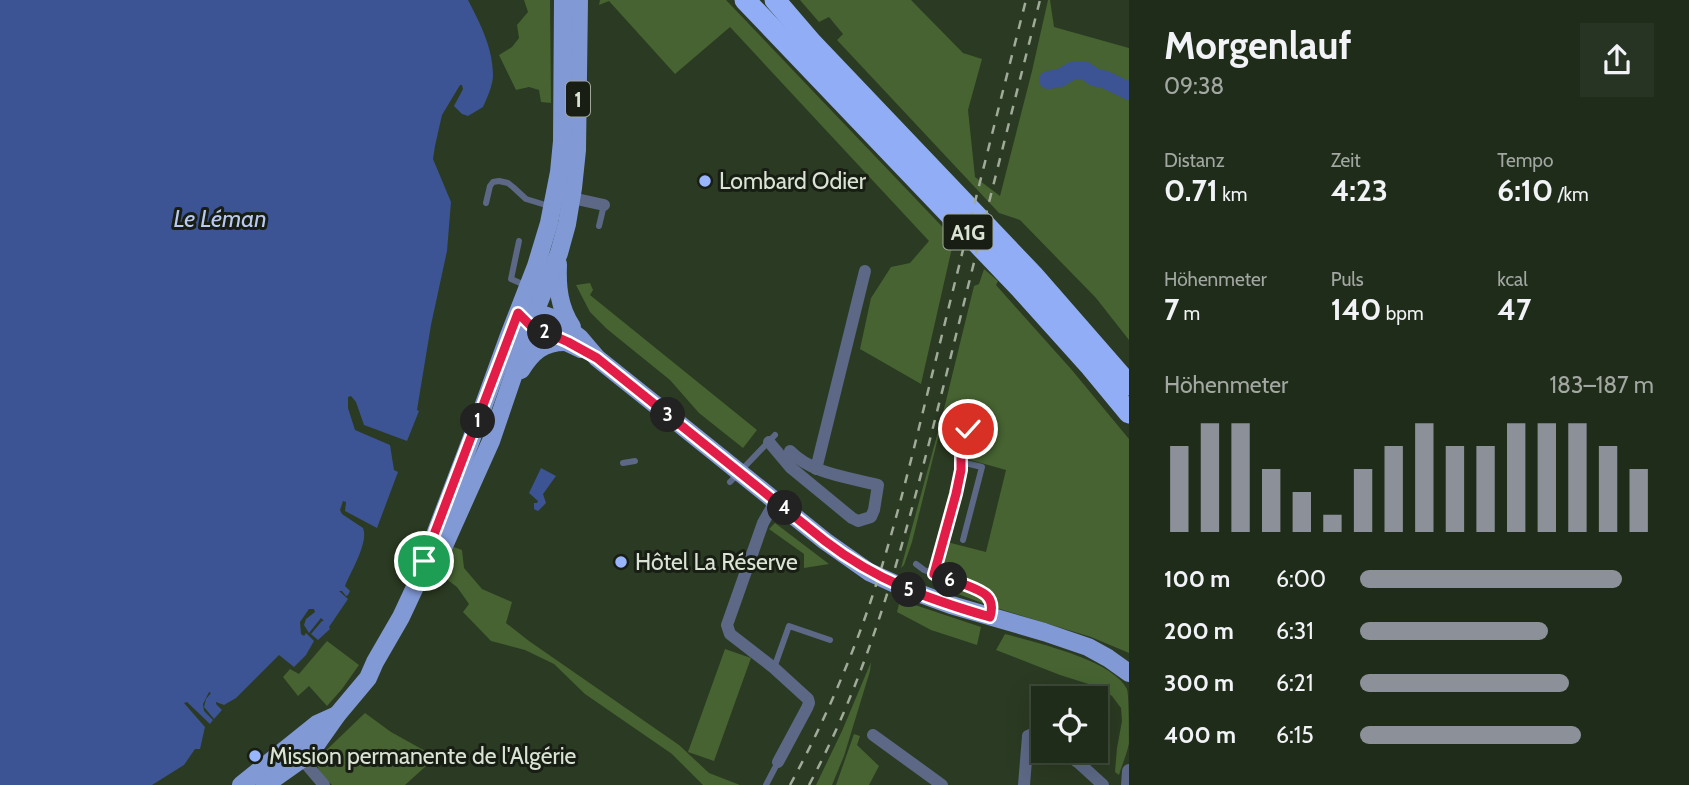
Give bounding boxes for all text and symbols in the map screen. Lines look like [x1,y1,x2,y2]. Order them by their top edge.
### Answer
text: Morgenlauf [1164,22,1351,69]
button: share [1580,23,1654,97]
text: 09:38 [1164,72,1224,100]
road number: 1 [566,82,590,116]
text: Distanz [1164,149,1225,172]
text: Zeit [1331,149,1361,172]
text: Tempo [1497,149,1553,172]
place label: Lombard Odier [719,167,867,195]
text: 0.71 [1164,172,1218,209]
text: 4:23 [1331,172,1388,209]
text: 6:10 [1497,172,1553,209]
marker: Lombard Odier [697,173,713,189]
text: km [1218,183,1247,206]
text: /km [1553,183,1589,206]
water label: Le Léman [173,204,267,233]
road number: A1G [944,215,992,250]
text: Höhenmeter [1164,268,1267,291]
text: Puls [1331,268,1364,291]
text: kcal [1497,268,1528,291]
text: 7 [1164,291,1179,328]
text: 140 [1331,291,1382,328]
text: 47 [1497,291,1531,328]
text: m [1179,302,1200,325]
text: bpm [1382,302,1424,325]
pin: 2 [528,314,562,350]
text: 2 [539,320,550,343]
text: Höhenmeter [1164,371,1288,399]
text: 183–187 m [1550,371,1654,399]
pin: 3 [650,398,686,432]
pin [938,399,998,459]
text: 3 [662,403,673,426]
pin: 1 [461,404,496,438]
text: 1 [474,409,481,432]
icon: check [949,410,987,448]
pin: 4 [768,490,802,526]
text: 4 [779,496,790,519]
pin [394,531,454,591]
icon: arrive [405,542,443,580]
place label: Hôtel La Réserve [635,548,798,576]
marker: Hôtel La Réserve [613,554,629,570]
pin: 6 [932,562,968,598]
text: 100 m [1164,565,1230,593]
text: 6:00 [1276,565,1326,593]
text: 6 [944,568,955,591]
pin: 5 [892,572,926,608]
text: 5 [903,578,914,601]
text: 200 m [1164,617,1234,645]
text: 6:31 [1276,617,1314,645]
text: 300 m [1164,669,1234,697]
text: 6:21 [1276,669,1313,697]
map controls [1031,686,1108,763]
button: locate [1031,686,1108,763]
text: 400 m [1164,721,1236,749]
text: 6:15 [1276,721,1314,749]
place label: Mission permanente de l'Algérie [269,742,577,770]
marker: Mission permanente de l'Algérie [247,748,263,764]

